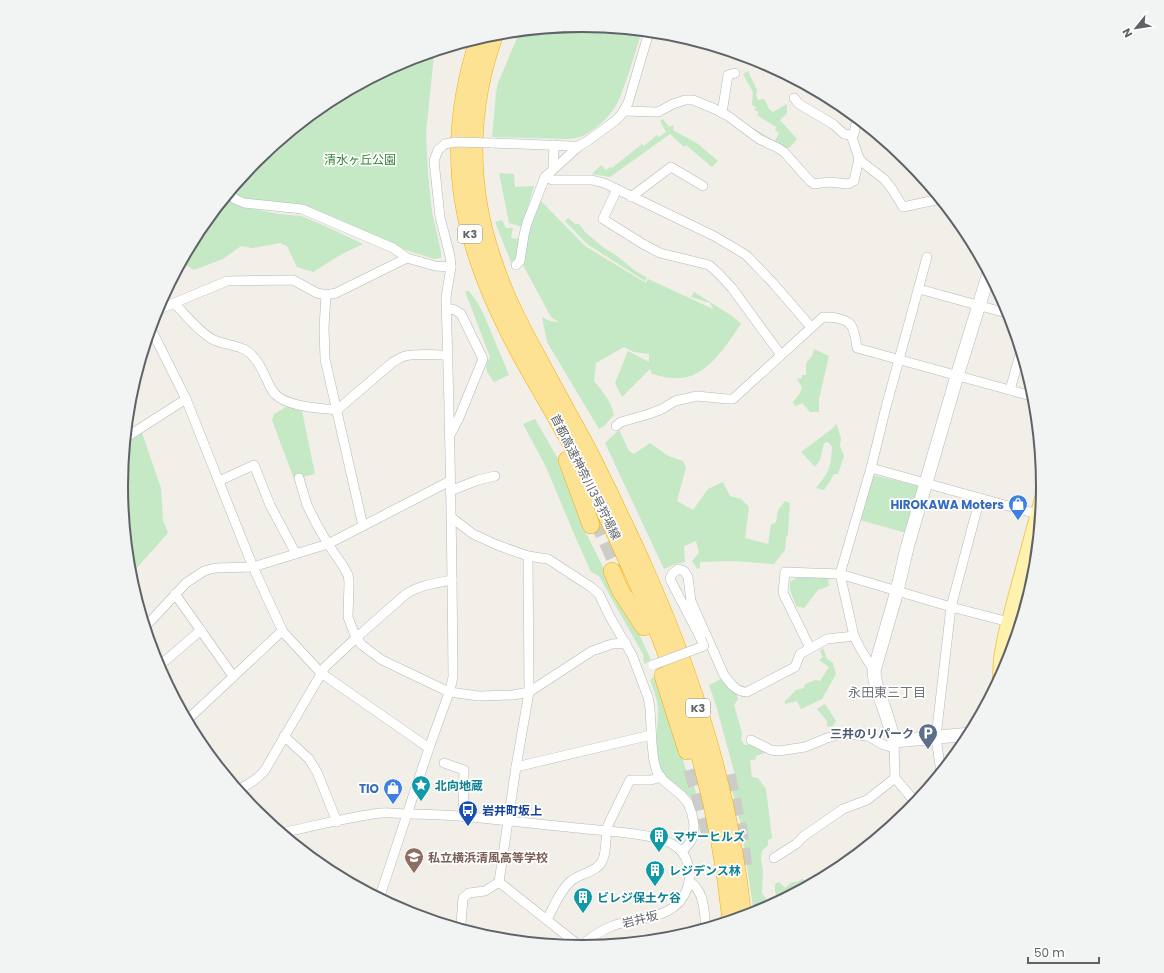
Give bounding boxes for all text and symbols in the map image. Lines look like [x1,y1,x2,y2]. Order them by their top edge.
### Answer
north arrow [1116,8,1156,48]
text: N [1118,25,1136,41]
park label: 清水ヶ丘公園 [324,151,396,168]
road number: K3 [458,225,482,243]
street label: 首都高速神奈川3号狩場線 [547,411,625,543]
shop icon: HIROKAWA Moters [1007,493,1029,521]
place label: HIROKAWA Moters [890,496,1004,513]
district label: 永田東三丁目 [848,683,926,702]
road number: K3 [686,699,710,717]
parking icon: 三井のリパーク [917,722,939,750]
place label: 三井のリパーク [830,725,914,742]
place icon: 北向地蔵 [410,774,432,802]
shop icon: TIO [382,777,404,805]
place label: 北向地蔵 [435,777,483,794]
place label: TIO [359,780,380,797]
bus stop icon: 岩井町坂上 [457,799,479,827]
place label: 岩井町坂上 [482,802,542,819]
building icon: マザーヒルズ [648,825,670,853]
place label: マザーヒルズ [673,828,745,845]
school or university icon: 私立横浜清風高等学校 [403,846,425,874]
place label: 私立横浜清風高等学校 [428,849,548,866]
building icon: レジデンス林 [644,859,666,887]
place label: レジデンス林 [669,862,741,879]
building icon: ビレジ保土ケ谷 [572,886,594,914]
place label: ビレジ保土ケ谷 [597,889,681,906]
street label: 岩井坂 [620,906,660,932]
scale bar [1028,939,1099,965]
text: 50 m [1034,944,1065,961]

